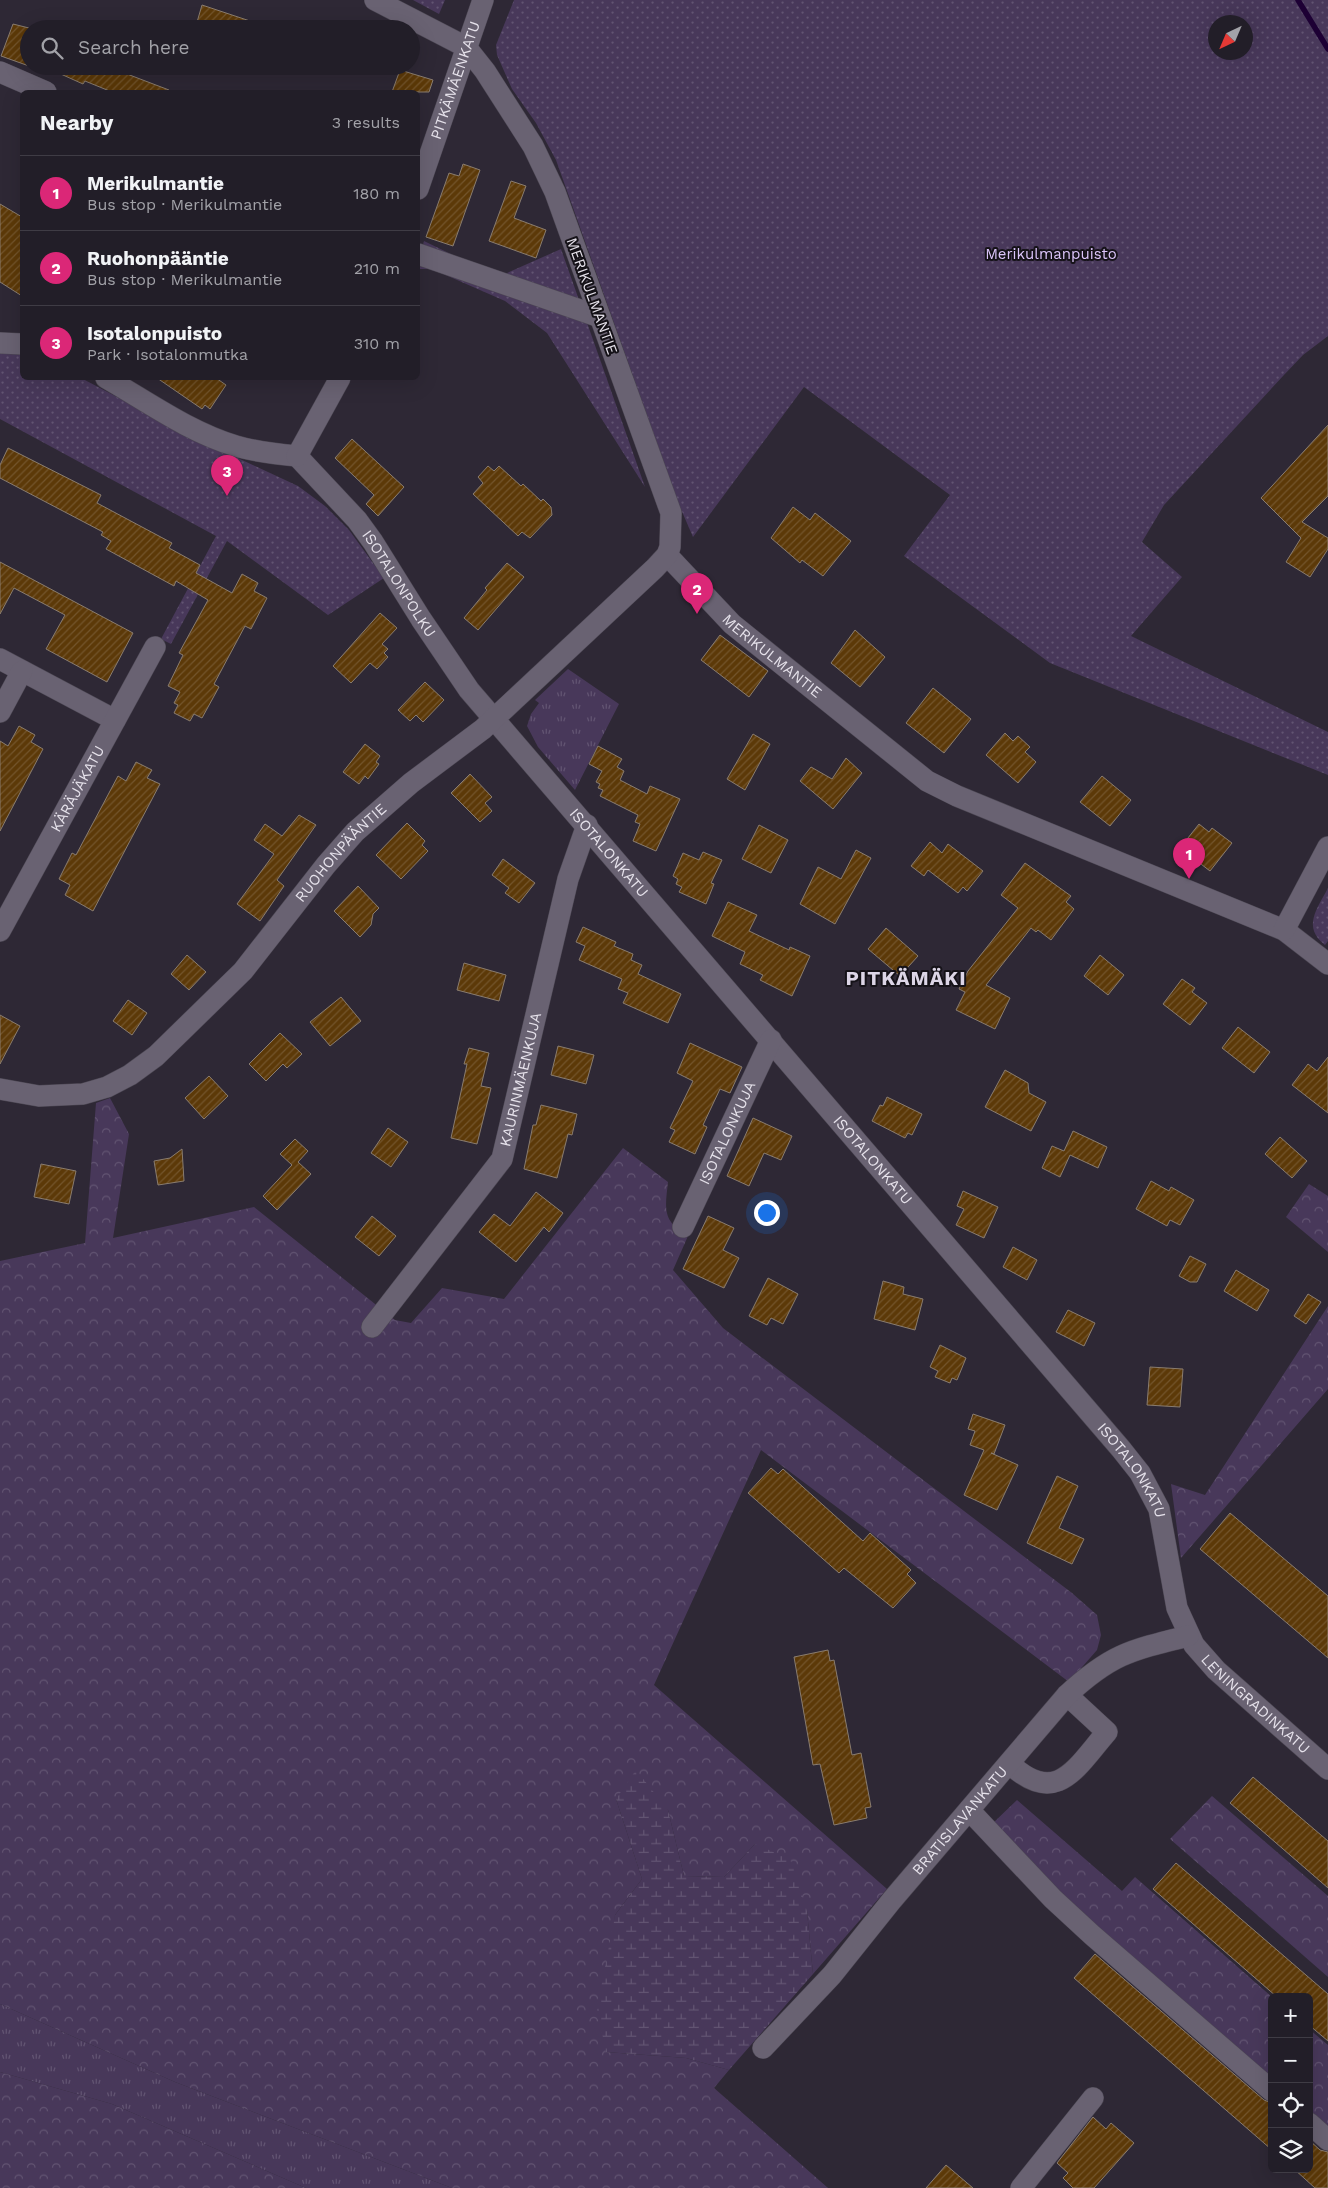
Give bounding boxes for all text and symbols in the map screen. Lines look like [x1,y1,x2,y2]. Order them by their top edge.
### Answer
north arrow [1208,15,1253,60]
street label: PITKÄMÄENKATU [427,19,484,142]
search box [20,20,420,75]
icon: search [38,34,66,62]
text: Search here [78,36,189,59]
text: Nearby [40,110,113,135]
text: 3 results [332,113,400,132]
text: Merikulmantie [87,172,224,195]
text: 1 [53,184,59,203]
text: 180 m [353,184,400,203]
text: Bus stop · Merikulmantie [87,195,282,214]
street label: MERIKULMANTIE [563,235,621,357]
park label: Merikulmanpuisto [985,245,1117,263]
text: Ruohonpääntie [87,247,229,270]
text: 2 [51,259,61,278]
text: 210 m [354,259,400,278]
text: Bus stop · Merikulmantie [87,270,282,289]
text: Isotalonpuisto [87,322,222,345]
text: 3 [51,334,61,353]
text: 310 m [354,334,400,353]
text: Park · Isotalonmutka [87,345,248,364]
pin: 3 [211,455,243,496]
street label: ISOTALONPOLKU [358,527,440,641]
pin: 2 [681,573,713,614]
street label: MERIKULMANTIE [718,610,825,702]
street label: KÄRÄJÄKATU [47,742,108,835]
street label: RUOHONPÄÄNTIE [291,800,390,906]
street label: ISOTALONKATU [566,805,652,901]
pin: 1 [1173,838,1205,879]
district label: PITKÄMÄKI [845,966,967,990]
street label: KAURINMÄENKUJA [496,1011,545,1149]
street label: ISOTALONKUJA [695,1078,759,1187]
street label: ISOTALONKATU [830,1112,916,1208]
your location [754,1200,780,1226]
street label: ISOTALONKATU [1093,1419,1169,1519]
street label: LENINGRADINKATU [1197,1651,1314,1758]
street label: BRATISLAVANKATU [908,1762,1011,1879]
map controls [1268,1993,1313,2173]
button: + [1268,1993,1313,2038]
button: − [1268,2038,1313,2083]
button: locate [1268,2083,1313,2128]
button: layers [1268,2128,1313,2173]

